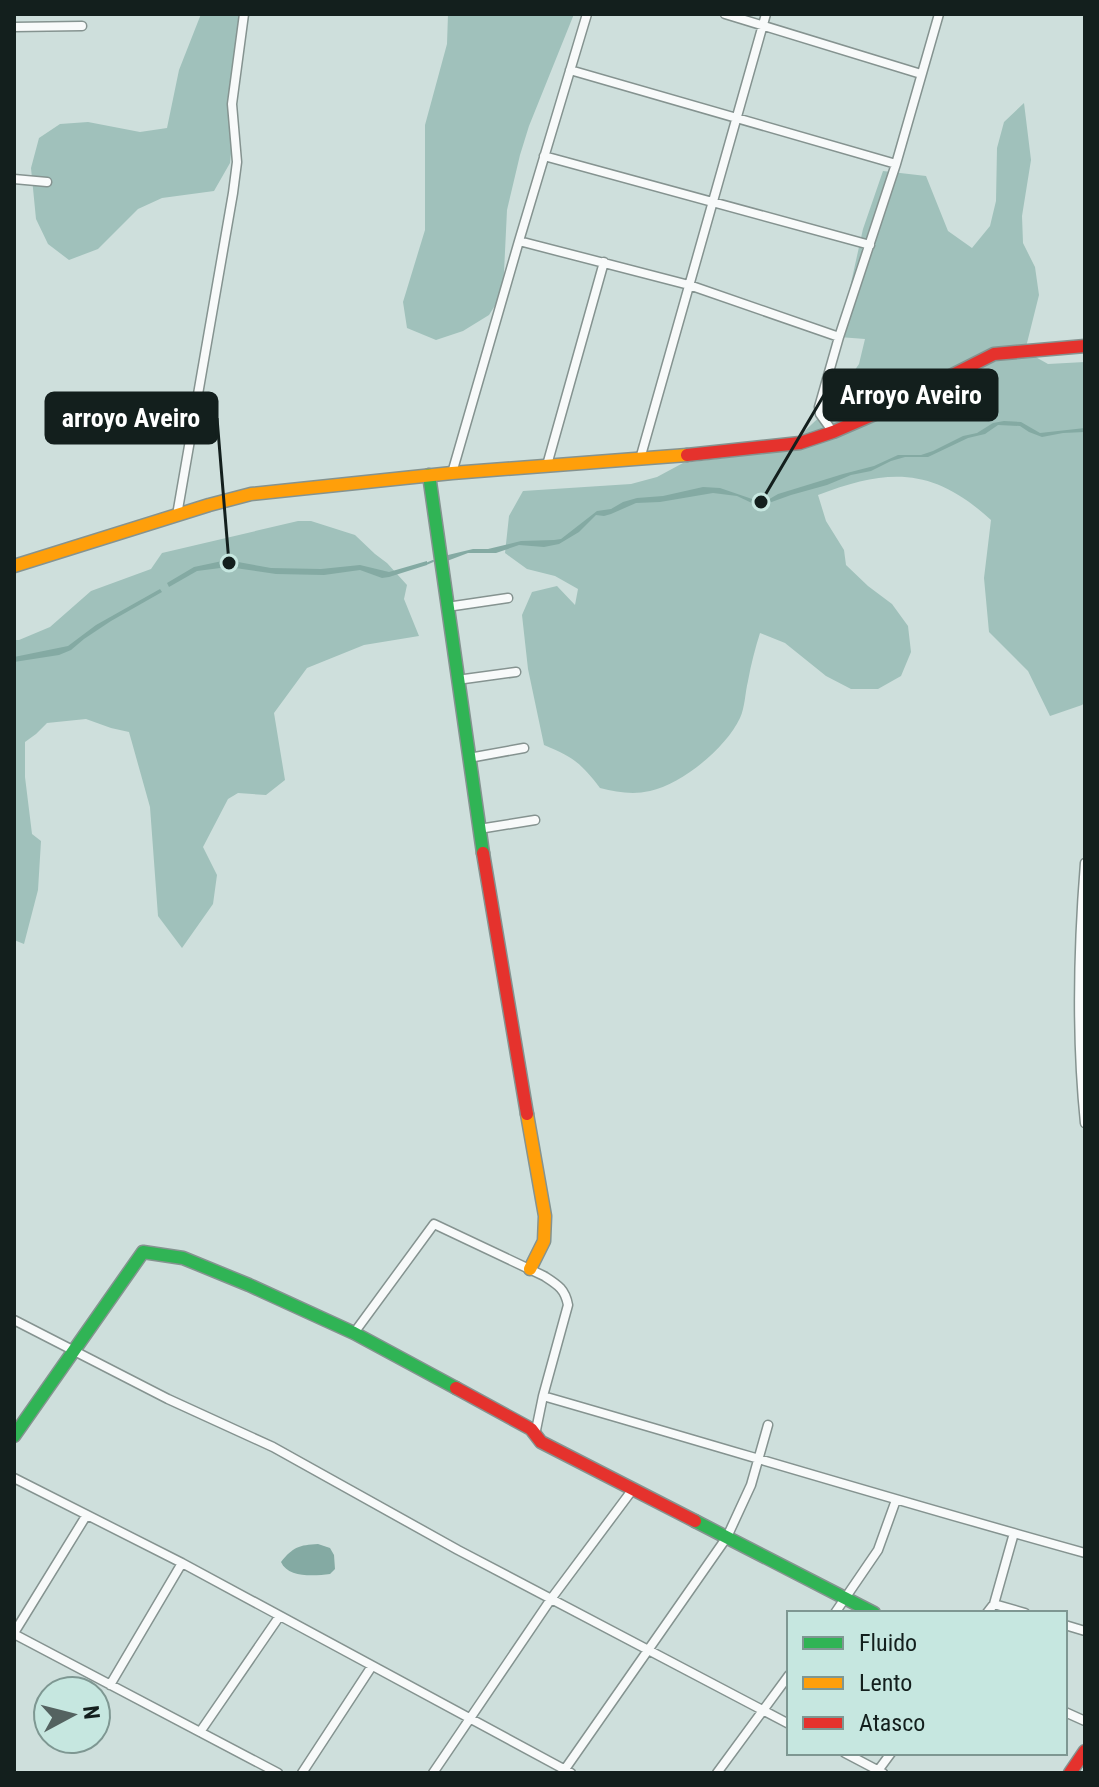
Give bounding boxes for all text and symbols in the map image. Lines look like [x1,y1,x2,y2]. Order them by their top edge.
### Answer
callout: Arroyo Aveiro [824,370,997,420]
text: Arroyo Aveiro [840,380,982,410]
callout: arroyo Aveiro [46,393,217,443]
text: arroyo Aveiro [62,403,200,433]
legend [787,1611,1067,1755]
text: Fluido [859,1629,917,1657]
text: Lento [859,1669,912,1697]
north arrow [32,1675,112,1755]
text: N [78,1704,105,1721]
text: Atasco [859,1709,925,1737]

